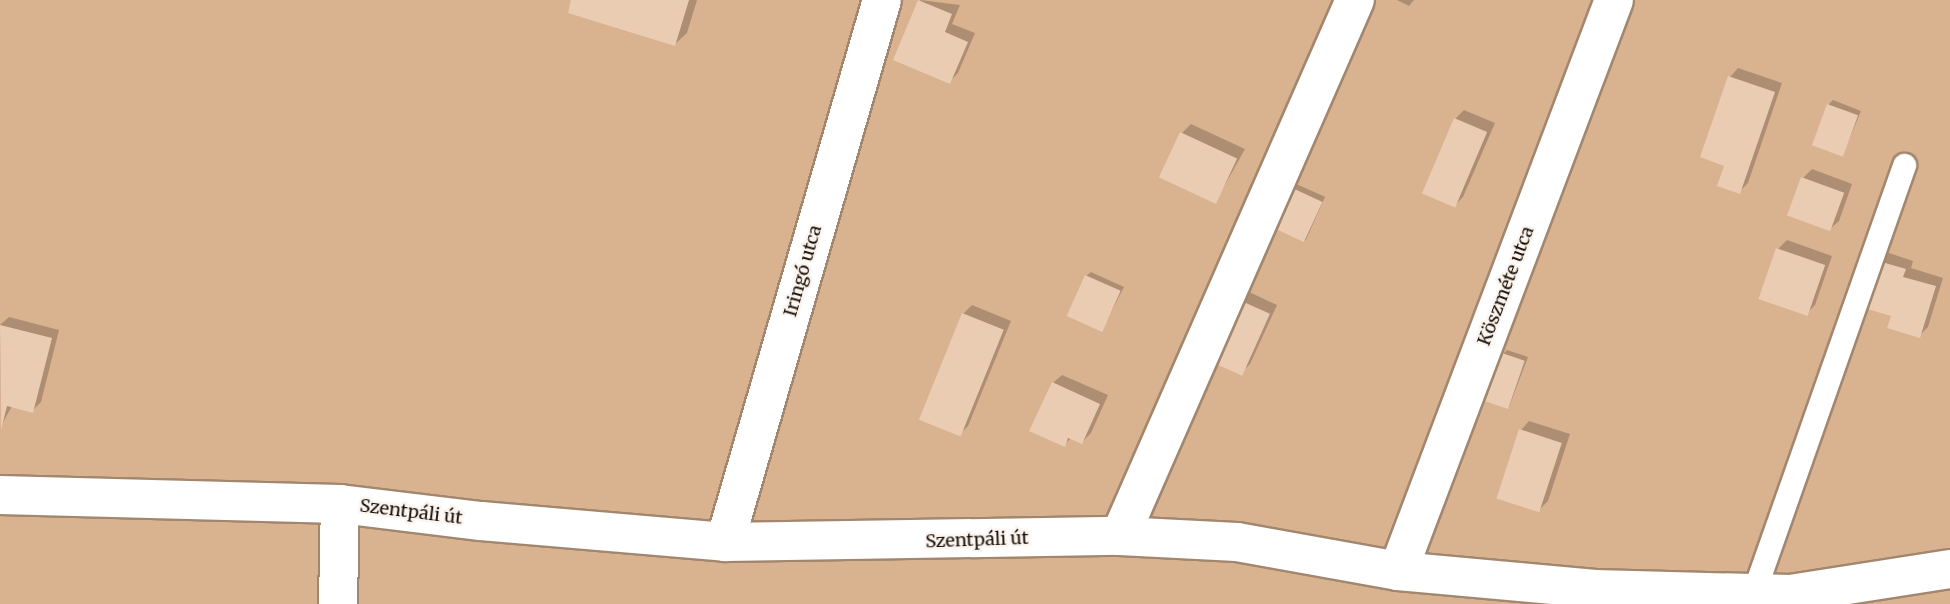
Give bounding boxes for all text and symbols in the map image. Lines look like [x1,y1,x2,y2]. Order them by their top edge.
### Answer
street label: Iringó utca [780,223,826,319]
street label: Köszméte utca [1473,223,1539,349]
street label: Szentpáli út [358,495,464,529]
street label: Szentpáli út [925,527,1029,553]

